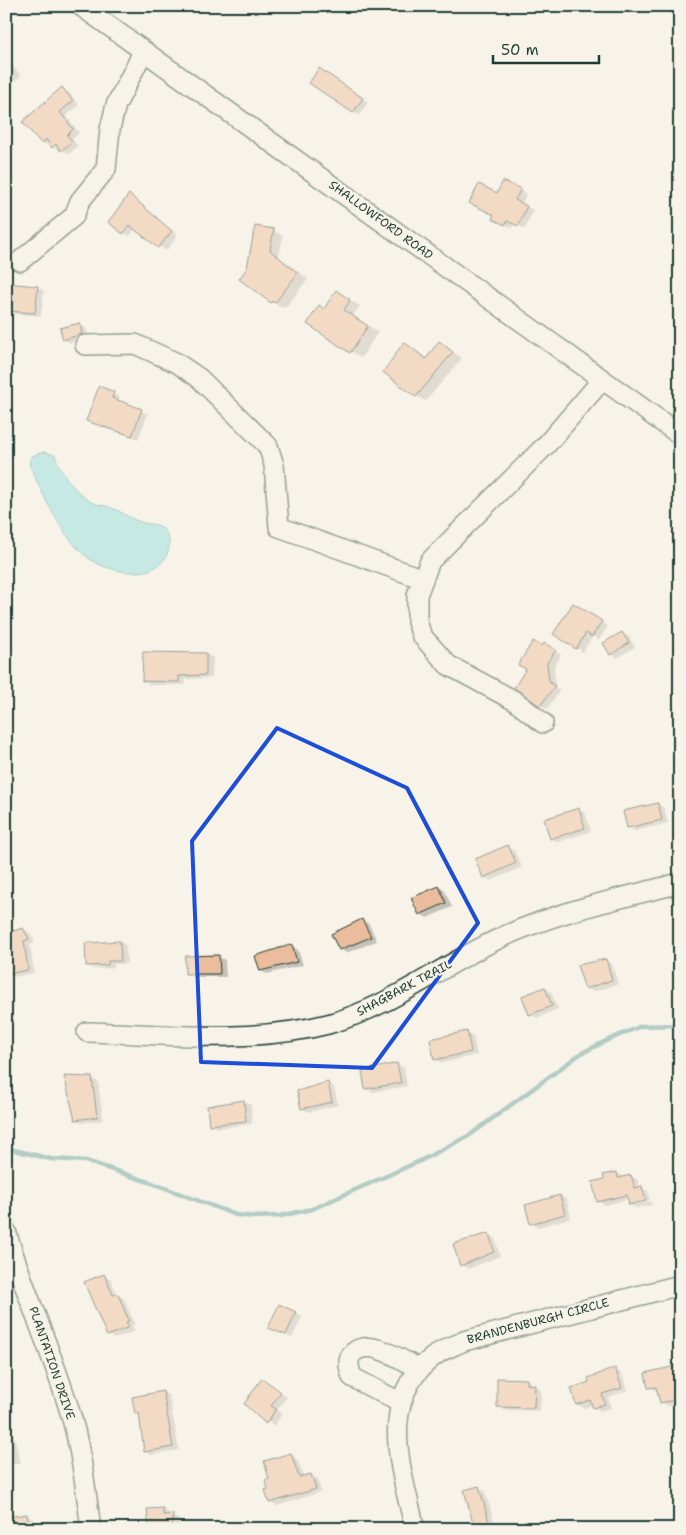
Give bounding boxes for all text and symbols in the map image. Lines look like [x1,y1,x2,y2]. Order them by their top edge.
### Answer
scale bar [493,32,600,64]
text: 50 m [501,40,539,60]
street label: SHALLOWFORD ROAD [326,177,436,263]
street label: SHAGBARK TRAIL [354,956,455,1020]
street label: BRANDENBURGH CIRCLE [465,1294,611,1348]
street label: PLANTATION DRIVE [25,1304,79,1422]

